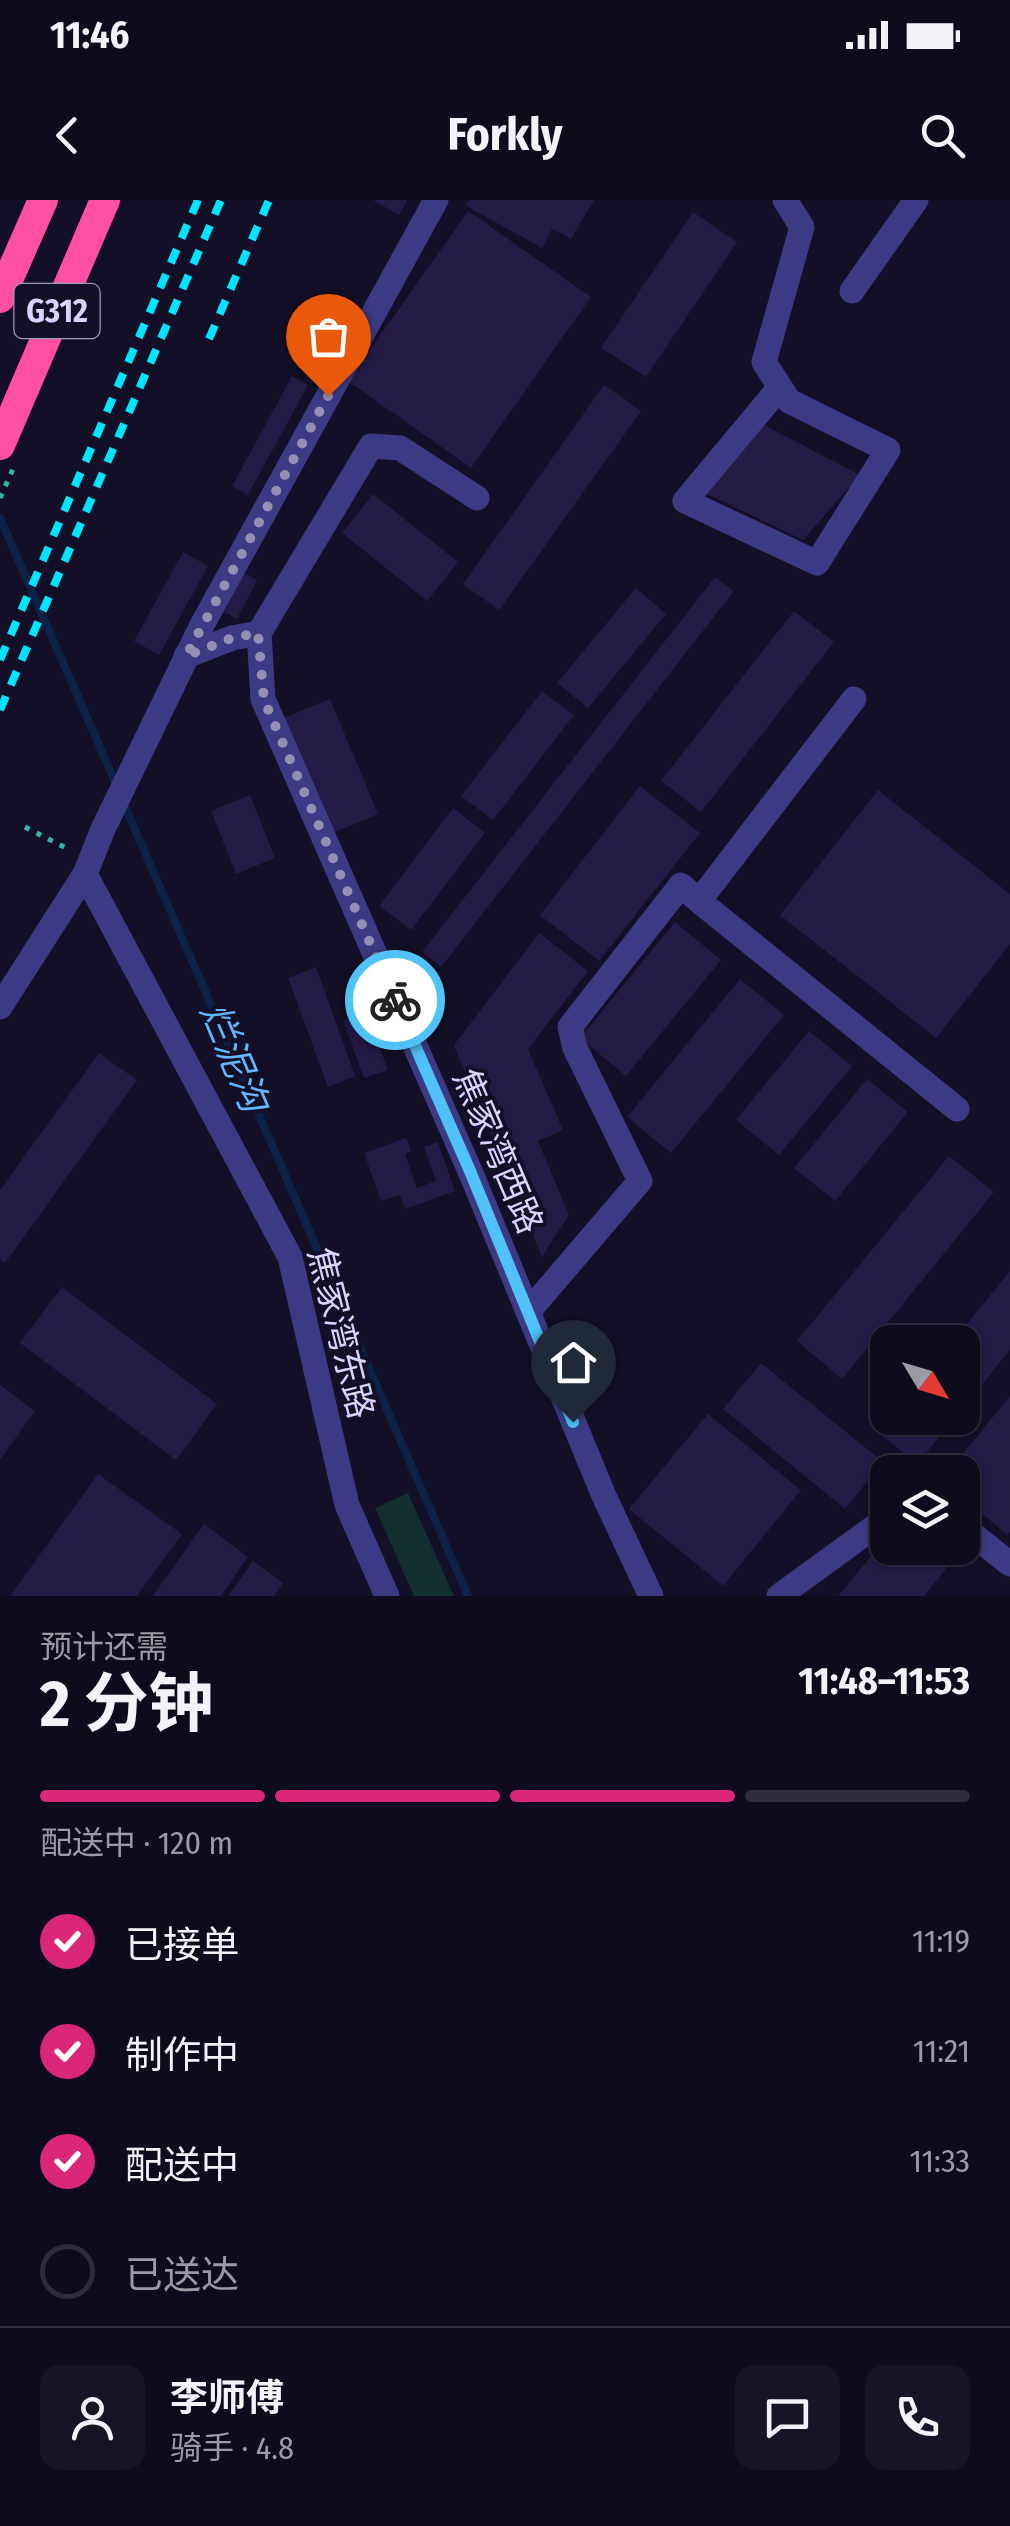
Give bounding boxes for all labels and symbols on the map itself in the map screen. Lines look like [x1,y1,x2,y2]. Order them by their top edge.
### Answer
road number: G312 [15,284,100,338]
pin [286,294,371,397]
courier [345,950,445,1050]
water label: 烂泥沟 [191,996,279,1122]
street label: 焦家湾西路 [444,1062,552,1240]
street label: 焦家湾东路 [299,1243,383,1423]
pin [531,1320,616,1423]
north arrow [870,1325,980,1435]

